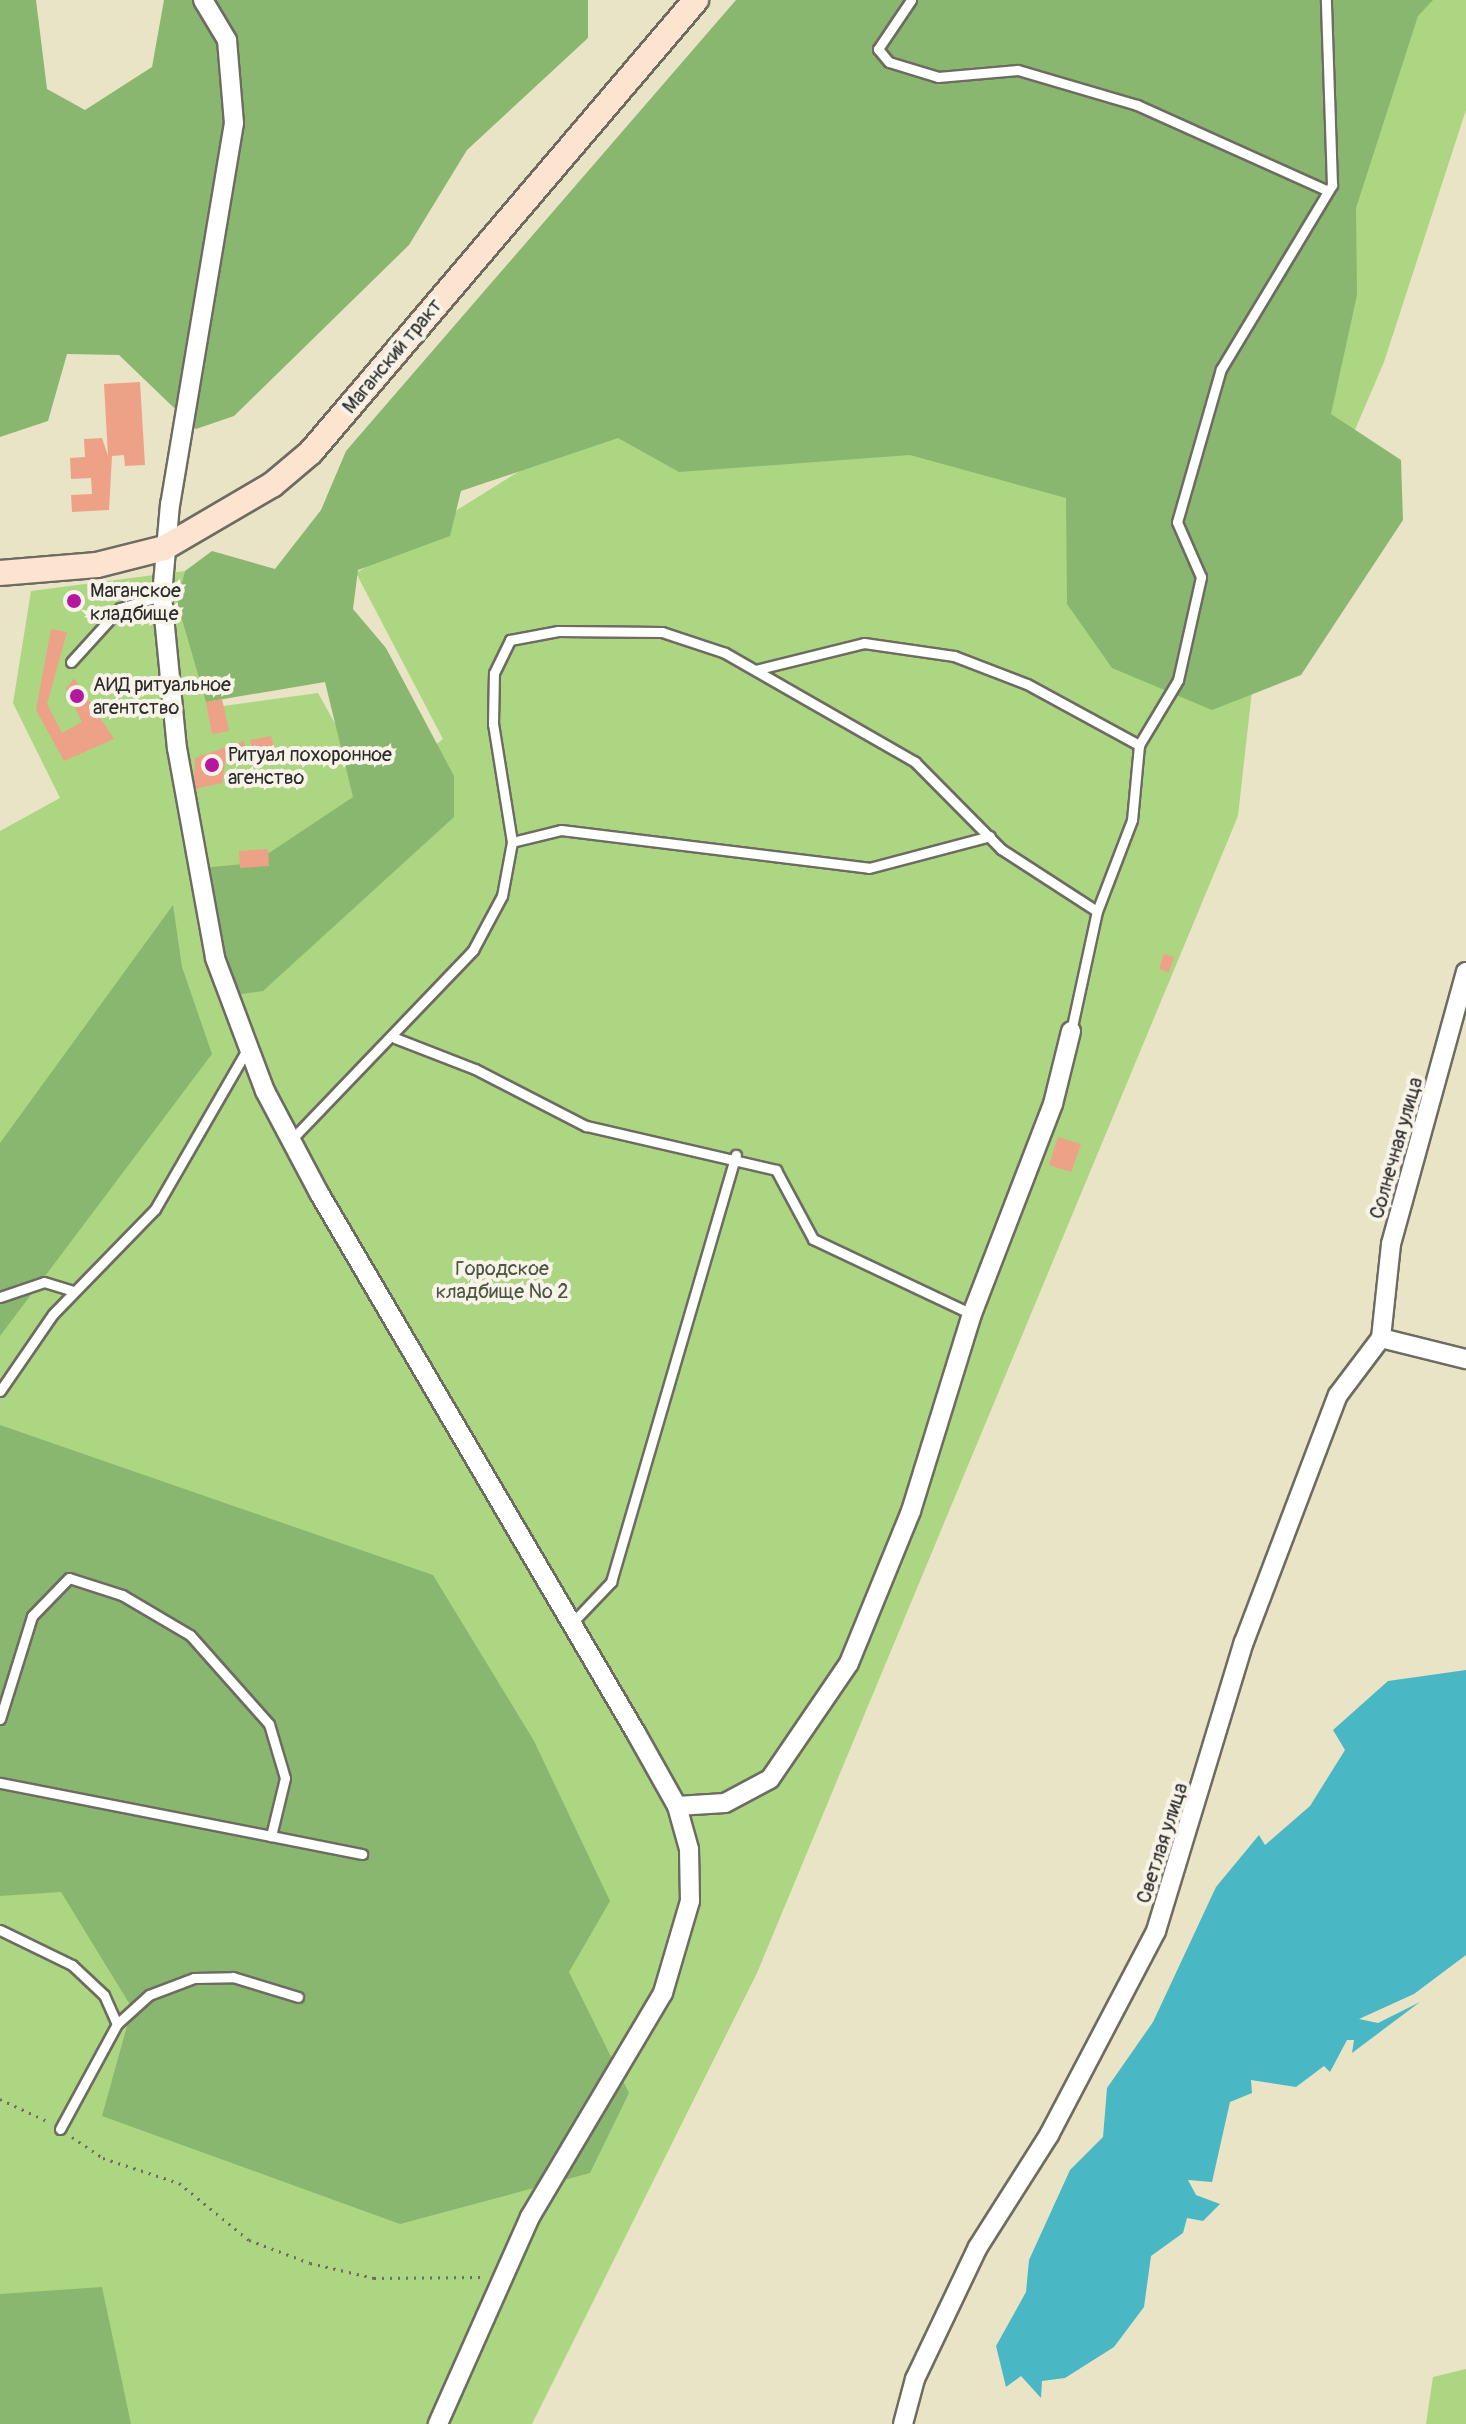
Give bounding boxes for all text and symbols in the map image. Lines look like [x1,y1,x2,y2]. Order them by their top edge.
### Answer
street label: Маганский тракт [337,294,447,418]
place label: Маганское кладбище [90,578,181,625]
marker: Маганское кладбище [65,592,83,610]
place label: АИД ритуальное агентство [93,672,231,719]
marker: АИД ритуальное агентство [68,687,86,705]
place label: Ритуал похоронное агенство [228,742,392,789]
marker: Ритуал похоронное агенство [203,756,221,774]
street label: Солнечная улица [1364,1074,1428,1222]
park label: Городское кладбище № 2 [436,1256,568,1303]
street label: Светлая улица [1131,1780,1193,1906]

